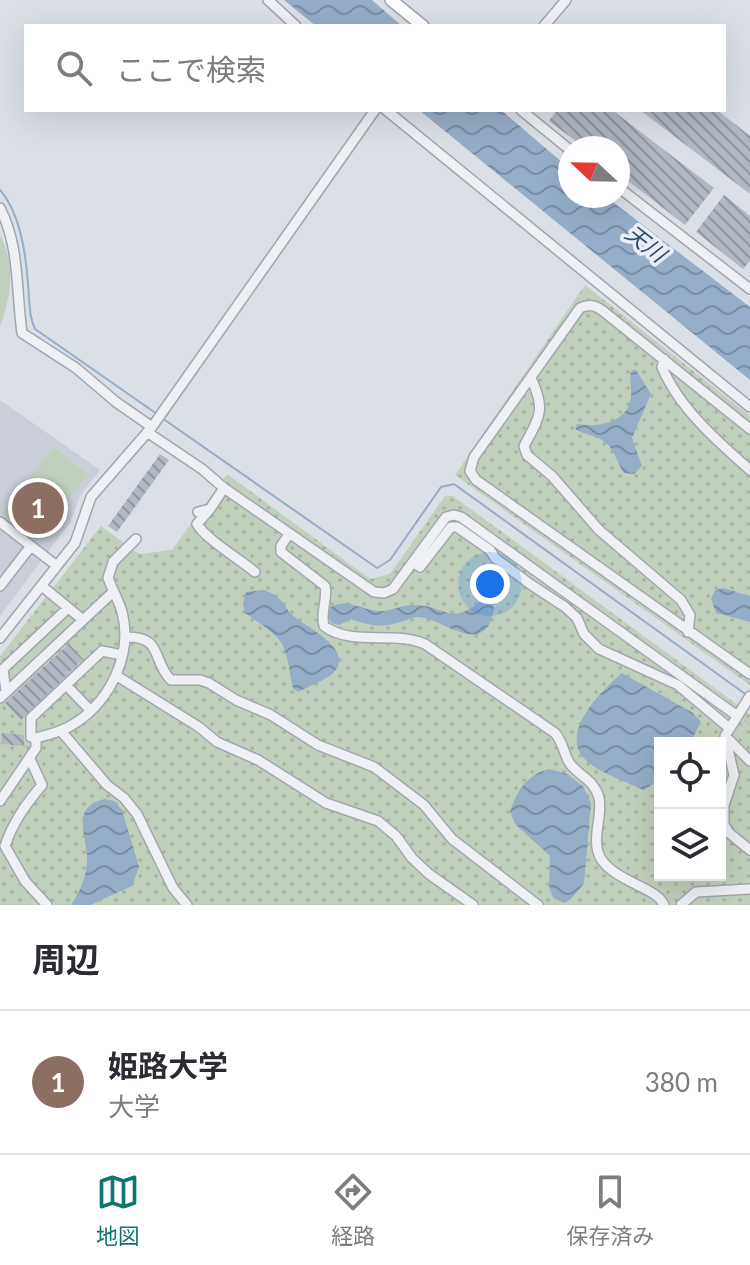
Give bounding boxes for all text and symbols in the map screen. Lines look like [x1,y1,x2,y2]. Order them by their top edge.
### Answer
search box [24,24,726,112]
icon: search [52,46,96,90]
text: ここで検索 [116,51,266,87]
north arrow [558,136,630,208]
water label: 天川 [620,219,673,268]
pin: 1 [12,478,64,538]
your location [470,564,510,604]
map controls [654,737,726,881]
button: locate [654,737,726,809]
button: layers [654,809,726,881]
text: 周辺 [32,938,100,979]
text: 姫路大学 [108,1047,228,1083]
text: 1 [50,1066,66,1098]
text: 380 m [645,1066,718,1098]
text: 大学 [108,1090,160,1122]
tab: 地図 [96,1170,140,1250]
tab: 経路 [331,1170,375,1250]
tab: 保存済み [566,1170,654,1250]

